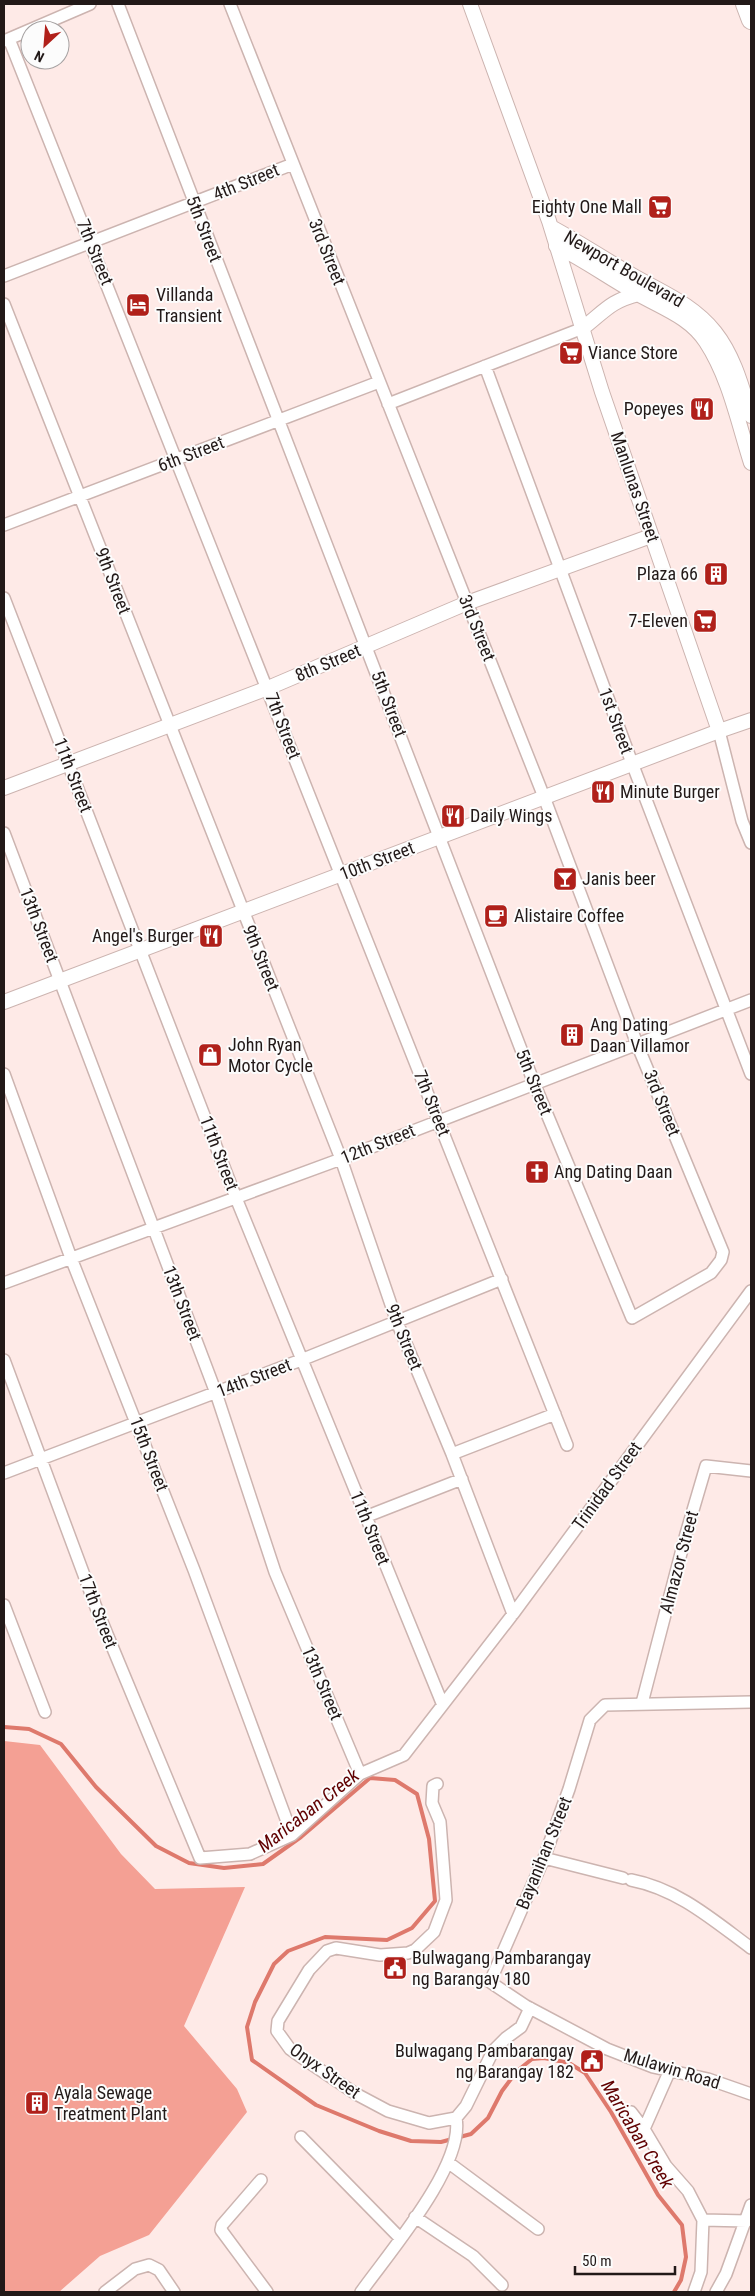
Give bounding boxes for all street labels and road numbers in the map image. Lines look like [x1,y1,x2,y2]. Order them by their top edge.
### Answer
street label: 4th Street [210,159,282,204]
street label: 5th Street [182,193,227,265]
street label: 7th Street [73,216,118,288]
street label: 3rd Street [305,216,350,288]
street label: Newport Boulevard [561,226,688,311]
street label: Manlunas Street [607,429,664,545]
street label: 6th Street [155,431,227,476]
street label: 9th Street [91,545,136,617]
street label: 3rd Street [455,592,500,664]
street label: 8th Street [292,639,364,686]
street label: 5th Street [367,668,412,740]
street label: 1st Street [595,685,638,757]
street label: 7th Street [261,690,306,762]
street label: 11th Street [50,735,97,815]
street label: 10th Street [337,837,417,884]
street label: 13th Street [16,885,63,965]
street label: 9th Street [239,922,284,994]
street label: 5th Street [512,1046,557,1118]
street label: 7th Street [410,1067,455,1139]
street label: 3rd Street [640,1067,685,1139]
street label: 11th Street [196,1113,243,1193]
street label: 12th Street [338,1119,418,1168]
street label: 13th Street [159,1263,206,1343]
street label: 9th Street [382,1301,427,1373]
street label: 14th Street [214,1354,294,1401]
street label: 15th Street [126,1414,173,1494]
street label: Trinidad Street [568,1437,646,1534]
street label: 11th Street [346,1488,395,1568]
street label: Almazor Street [655,1508,702,1615]
street label: 17th Street [75,1571,122,1651]
street label: 13th Street [298,1643,347,1723]
street label: Bayanihan Street [511,1793,576,1912]
street label: Onyx Street [286,2039,365,2102]
street label: Mulawin Road [621,2044,723,2093]

